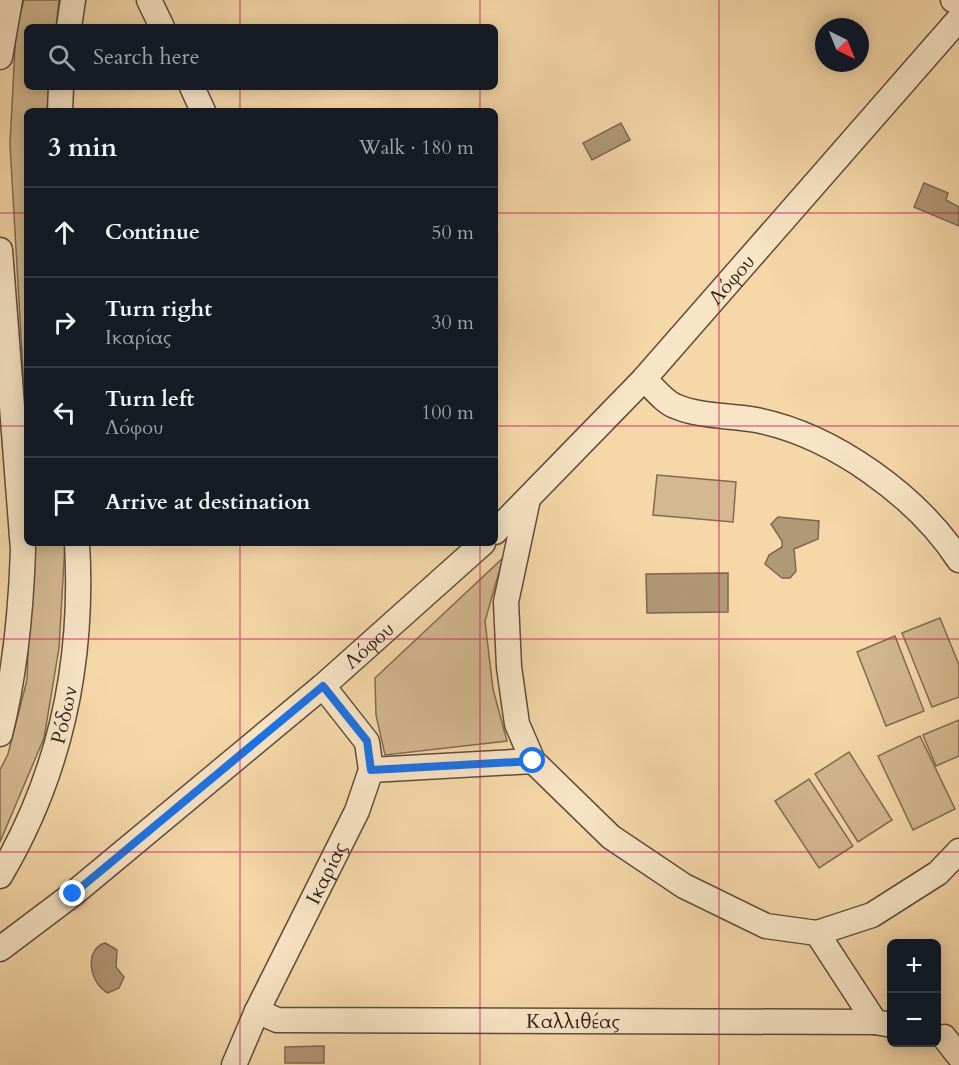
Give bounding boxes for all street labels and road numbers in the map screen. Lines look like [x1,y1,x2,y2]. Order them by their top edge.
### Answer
street label: Λόφου [702,249,761,311]
street label: Λόφου [338,616,400,675]
street label: Ρόδων [44,684,84,747]
street label: Ικαρίας [299,837,354,909]
street label: Καλλιθέας [526,1008,620,1035]

